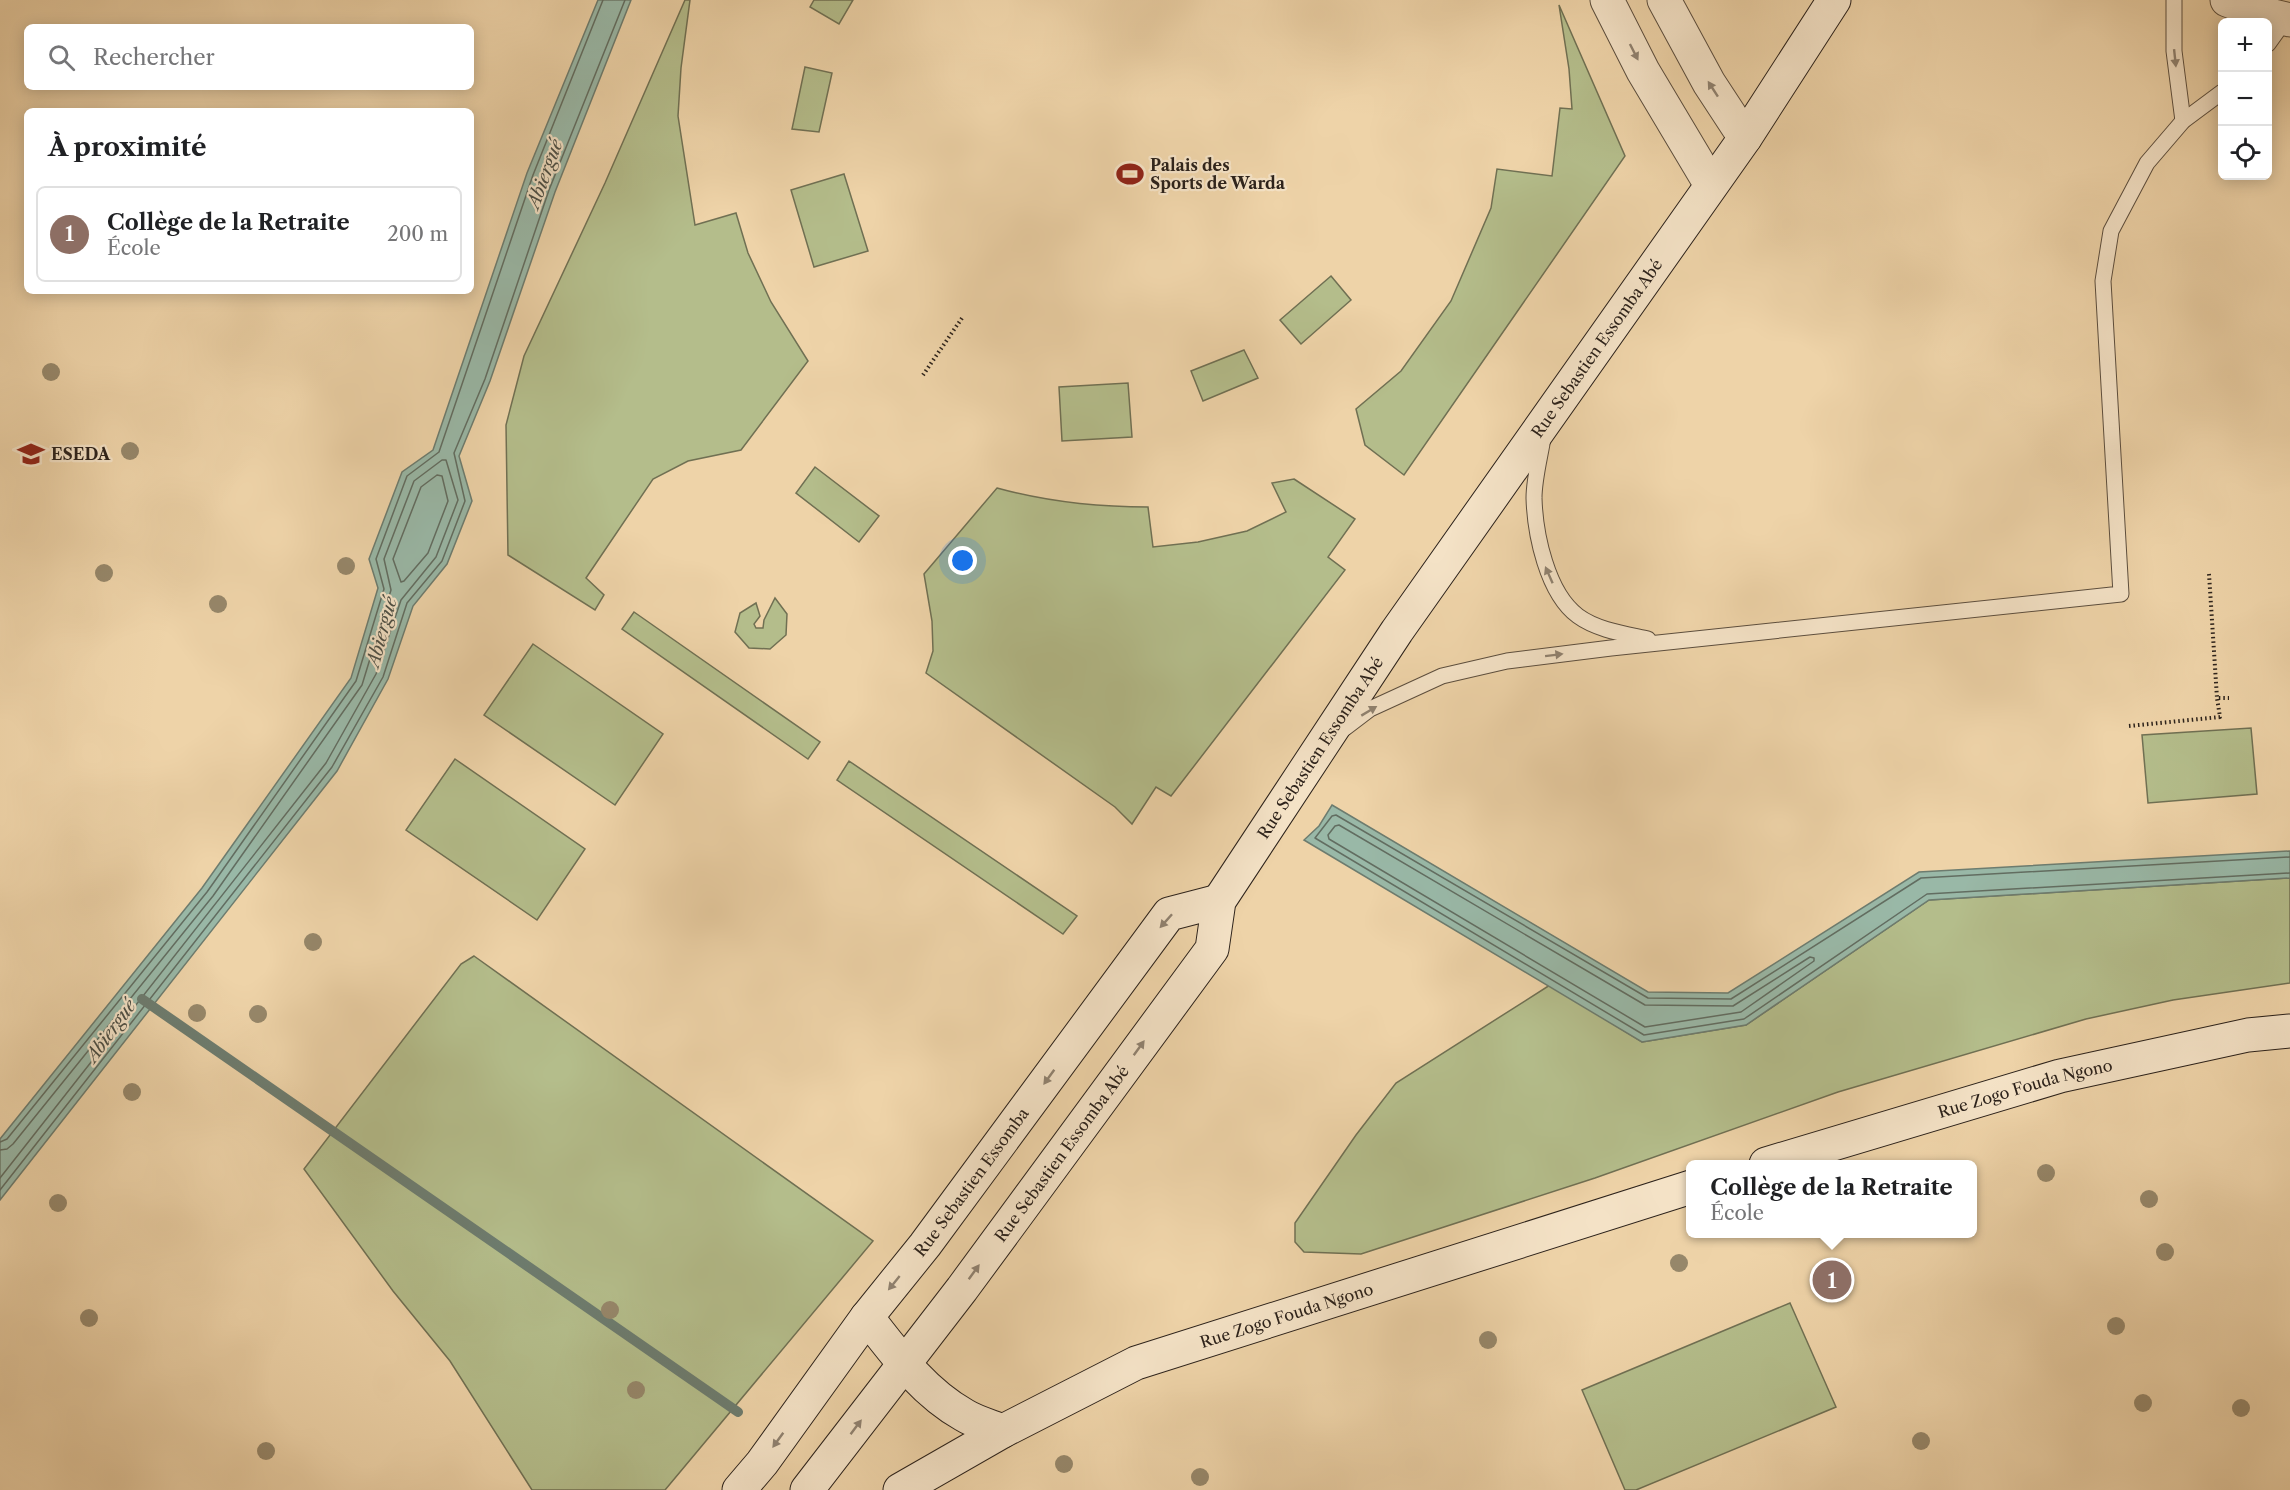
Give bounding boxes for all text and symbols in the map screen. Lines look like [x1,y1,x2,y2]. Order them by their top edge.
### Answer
map controls [2218,18,2272,180]
button: + [2218,18,2272,72]
search box [24,24,474,90]
icon: search [45,41,78,74]
text: Rechercher [93,44,215,71]
one-way arrow [1629,44,1639,61]
one-way arrow [2170,49,2180,68]
button: − [2218,72,2272,126]
one-way arrow [1708,81,1719,97]
button: locate [2218,126,2272,180]
text: À proximité [48,131,207,163]
water label: Abiergué [521,135,568,214]
place label: Palais des Sports de Warda [1150,155,1286,193]
sports icon: Palais des Sports de Warda [1115,159,1145,189]
text: Collège de la Retraite [107,209,350,236]
text: 1 [65,222,74,246]
text: 200 m [387,222,448,246]
text: École [107,236,161,260]
street label: Rue Sebastien Essomba Abé [1527,255,1667,441]
school or university icon: ESEDA [16,439,46,469]
place label: ESEDA [51,444,111,464]
your location [948,546,977,575]
one-way arrow [1544,566,1554,584]
water label: Abiergué [361,593,402,672]
one-way arrow [1545,650,1564,660]
street label: Rue Sebastien Essomba Abé [1253,653,1387,842]
one-way arrow [1361,705,1377,716]
one-way arrow [1159,913,1172,929]
water label: Abiergué [79,994,142,1069]
one-way arrow [1133,1040,1145,1055]
street label: Rue Zogo Fouda Ngono [1935,1055,2114,1122]
street label: Rue Sebastien Essomba Abé [990,1061,1133,1246]
one-way arrow [1043,1069,1055,1085]
street label: Rue Sebastien Essomba [910,1103,1033,1260]
popup [1686,1160,1977,1238]
text: Collège de la Retraite [1710,1174,1953,1201]
text: École [1710,1201,1764,1225]
pin: 1 [1812,1258,1852,1302]
one-way arrow [968,1265,980,1281]
one-way arrow [888,1275,901,1290]
street label: Rue Zogo Fouda Ngono [1198,1278,1376,1352]
one-way arrow [849,1420,861,1435]
one-way arrow [773,1433,785,1448]

